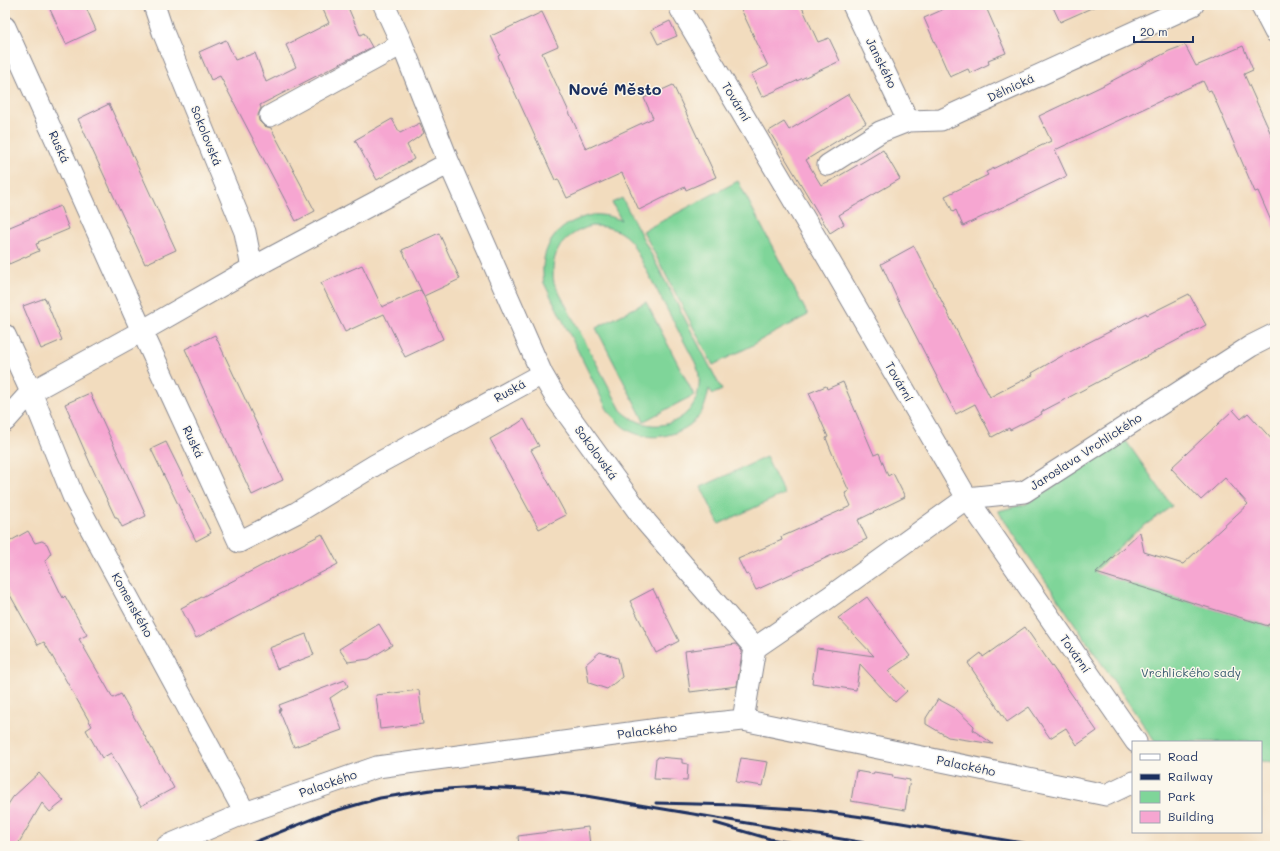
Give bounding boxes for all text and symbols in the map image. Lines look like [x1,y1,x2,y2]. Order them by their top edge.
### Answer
scale bar [1134,18,1193,44]
text: 20 m [1140,23,1168,39]
street label: Janského [863,35,901,90]
street label: Dělnická [985,69,1037,105]
district label: Nové Město [568,78,662,99]
street label: Tovární [719,79,755,124]
street label: Sokolovská [188,103,226,168]
street label: Ruská [46,128,74,165]
street label: Tovární [882,359,918,405]
street label: Ruská [491,375,528,405]
street label: Jaroslava Vrchlického [1027,409,1144,493]
street label: Sokolovská [572,422,622,483]
street label: Ruská [179,423,208,460]
street label: Komenského [109,569,157,640]
street label: Tovární [1057,631,1095,676]
park label: Vrchlického sady [1141,664,1241,680]
street label: Palackého [616,718,678,742]
legend [1132,741,1262,833]
text: Road [1168,748,1198,764]
street label: Palackého [935,751,997,779]
street label: Palackého [297,766,359,800]
text: Railway [1168,768,1213,784]
text: Park [1168,788,1195,804]
text: Building [1168,808,1214,824]

